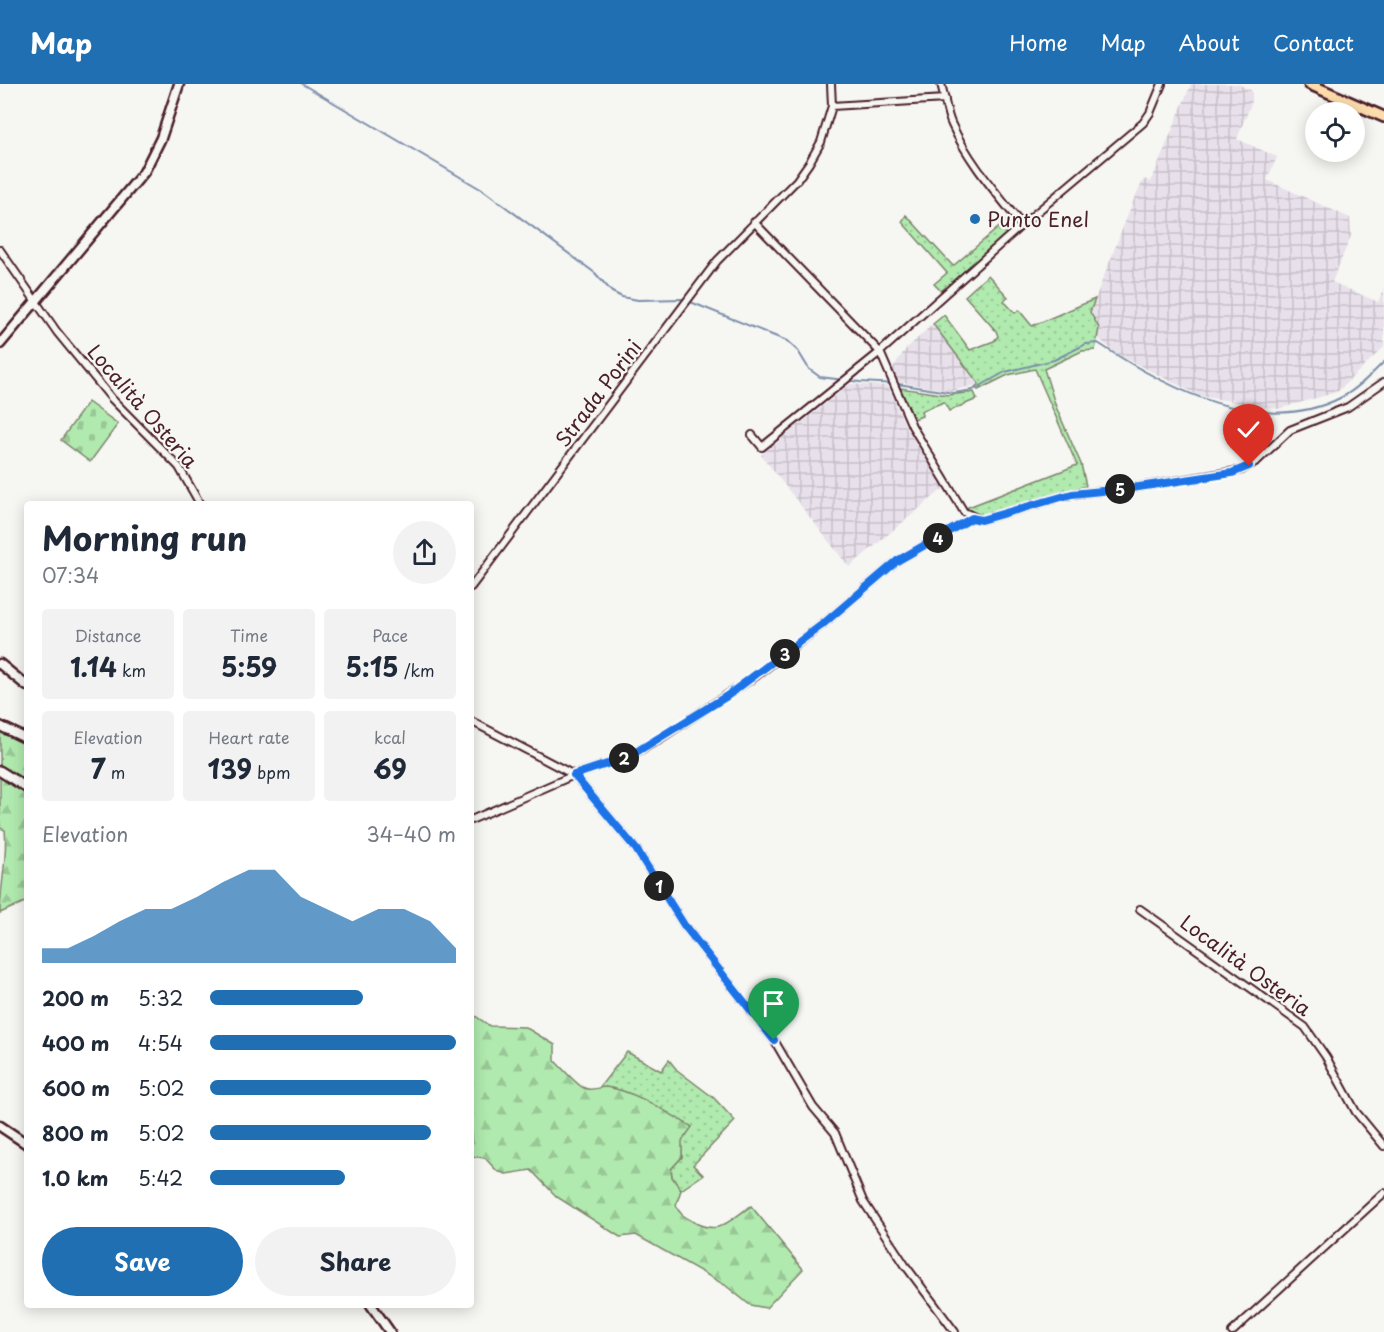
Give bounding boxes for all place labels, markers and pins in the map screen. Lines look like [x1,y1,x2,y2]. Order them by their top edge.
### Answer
place label: Punto Enel [987,204,1089,234]
marker: Punto Enel [968,212,982,226]
pin [1223,404,1274,466]
pin: 5 [1105,474,1135,504]
pin: 4 [923,523,953,553]
pin: 3 [770,639,800,669]
pin: 2 [609,743,639,773]
pin: 1 [644,871,674,901]
pin [748,978,799,1040]

